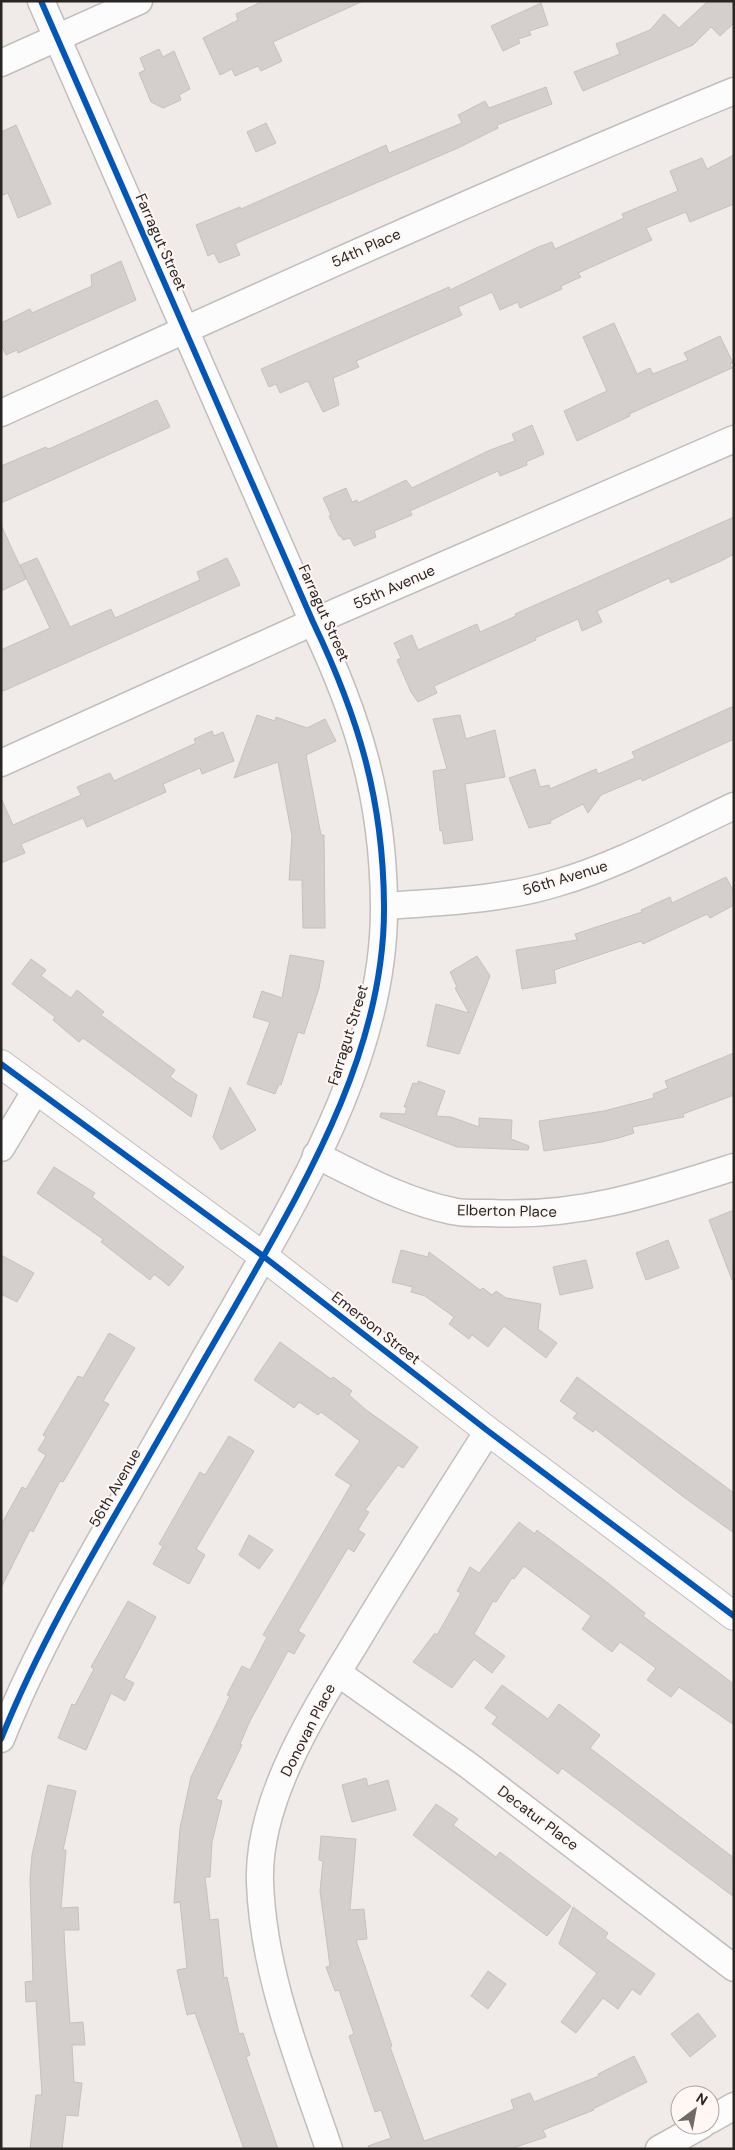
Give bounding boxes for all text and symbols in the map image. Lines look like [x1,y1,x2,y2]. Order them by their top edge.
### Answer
street label: Farragut Street [131,190,191,294]
street label: 54th Place [328,224,404,272]
street label: 55th Avenue [350,560,438,614]
street label: Farragut Street [294,561,354,665]
street label: 56th Avenue [520,856,610,900]
street label: Farragut Street [323,982,373,1088]
street label: Elberton Place [457,1200,557,1222]
street label: Emerson Street [328,1287,425,1369]
street label: 56th Avenue [84,1445,146,1531]
street label: Donovan Place [276,1680,340,1780]
street label: Decatur Place [493,1781,583,1855]
north arrow [670,2085,720,2135]
text: N [693,2089,711,2109]

